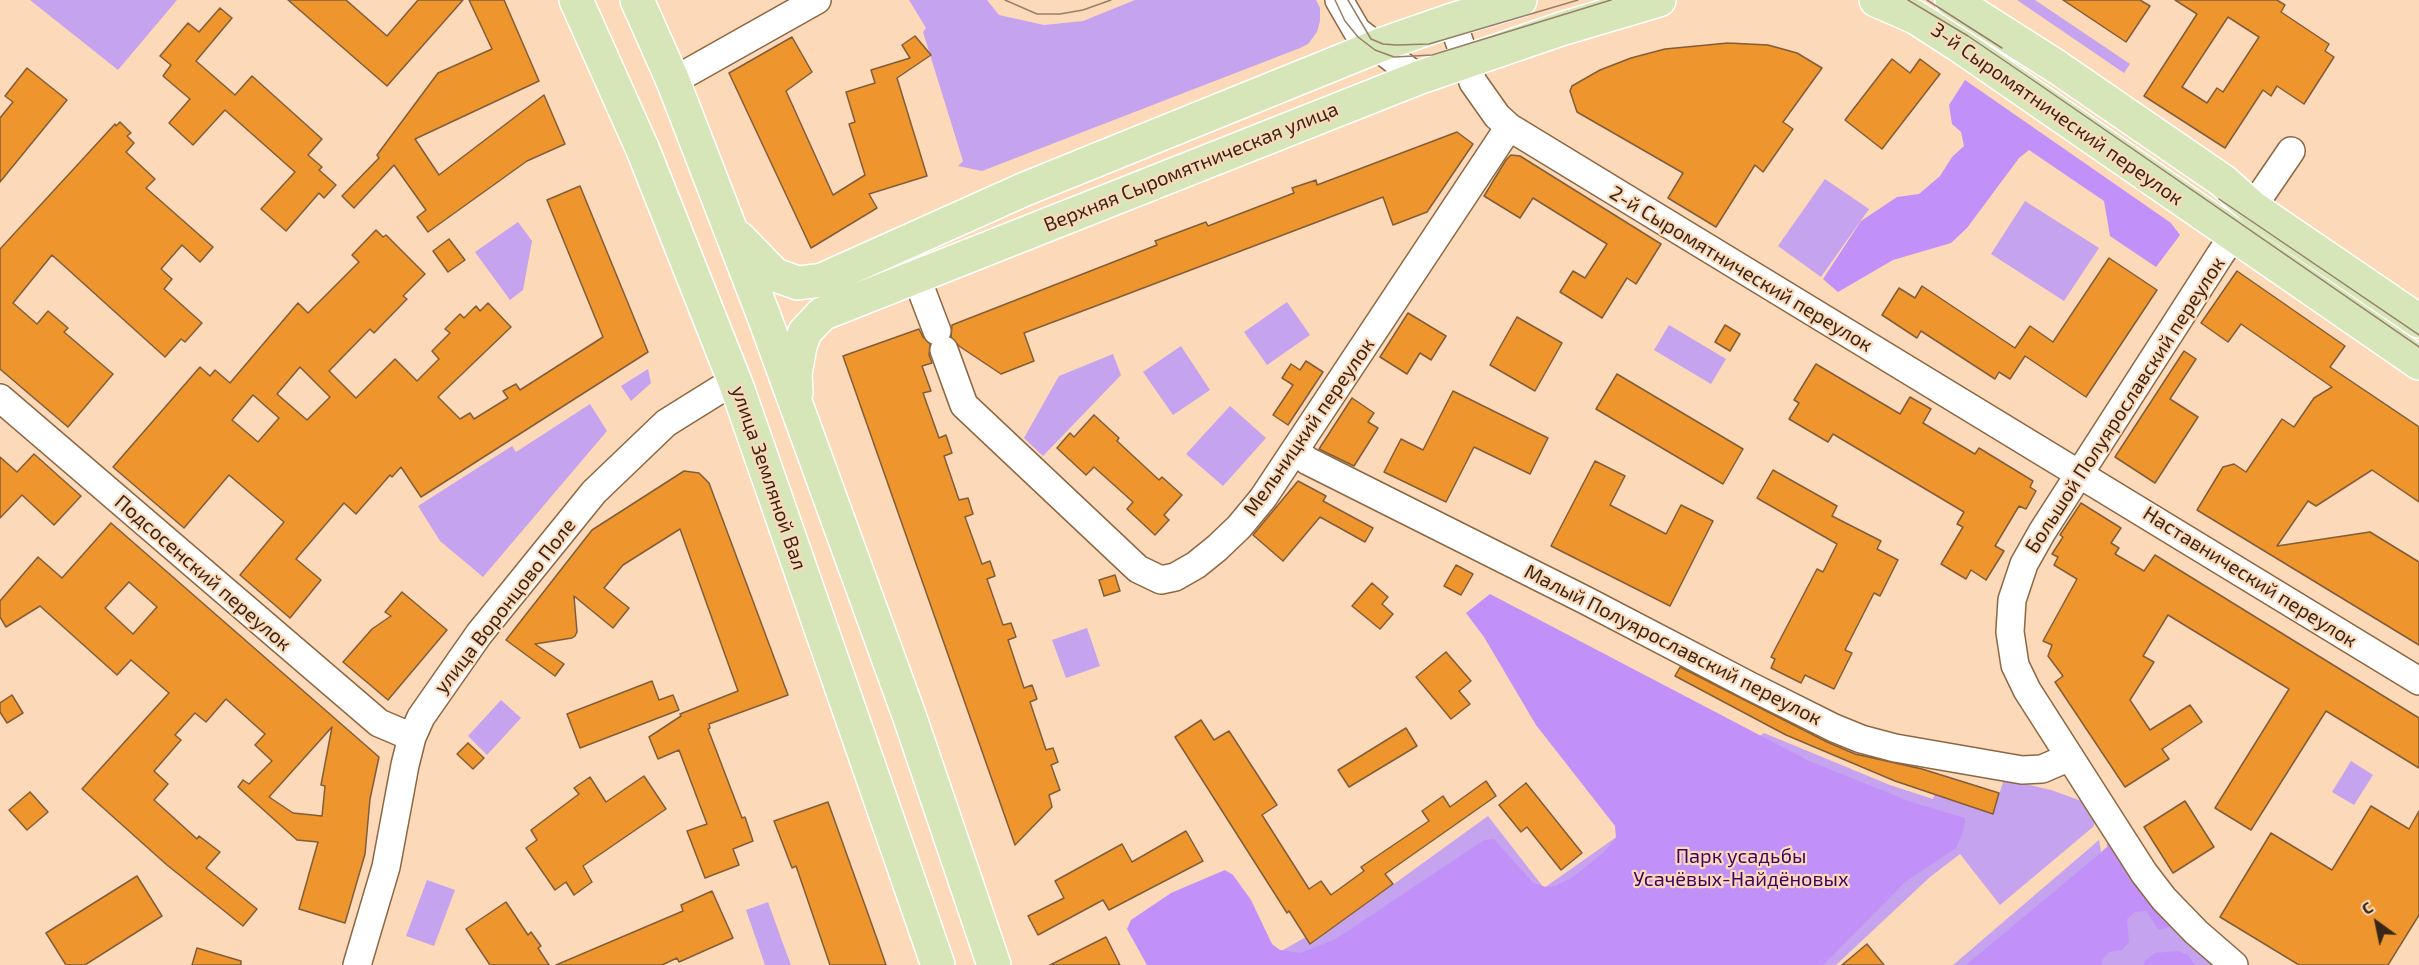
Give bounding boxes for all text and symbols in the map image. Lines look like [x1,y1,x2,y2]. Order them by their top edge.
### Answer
street label: 3-й Сыромятнический переулок [1926,18,2188,210]
street label: Верхняя Сыромятническая улица [1040,97,1342,237]
street label: 2-й Сыромятнический переулок [1605,181,1877,357]
street label: Большой Полуярославский переулок [2020,252,2230,558]
street label: Мельницкий переулок [1238,333,1380,521]
street label: улица Земляной Вал [726,383,812,573]
street label: Подсосенский переулок [110,490,296,656]
street label: Наставнический переулок [2139,501,2361,653]
street label: улица Воронцово Поле [429,514,581,698]
street label: Малый Полуярославский переулок [1520,559,1826,731]
park label: Парк усадьбы Усачёвых-Найдёновых [1633,844,1849,891]
north arrow [2347,893,2407,953]
text: С [2358,897,2376,918]

